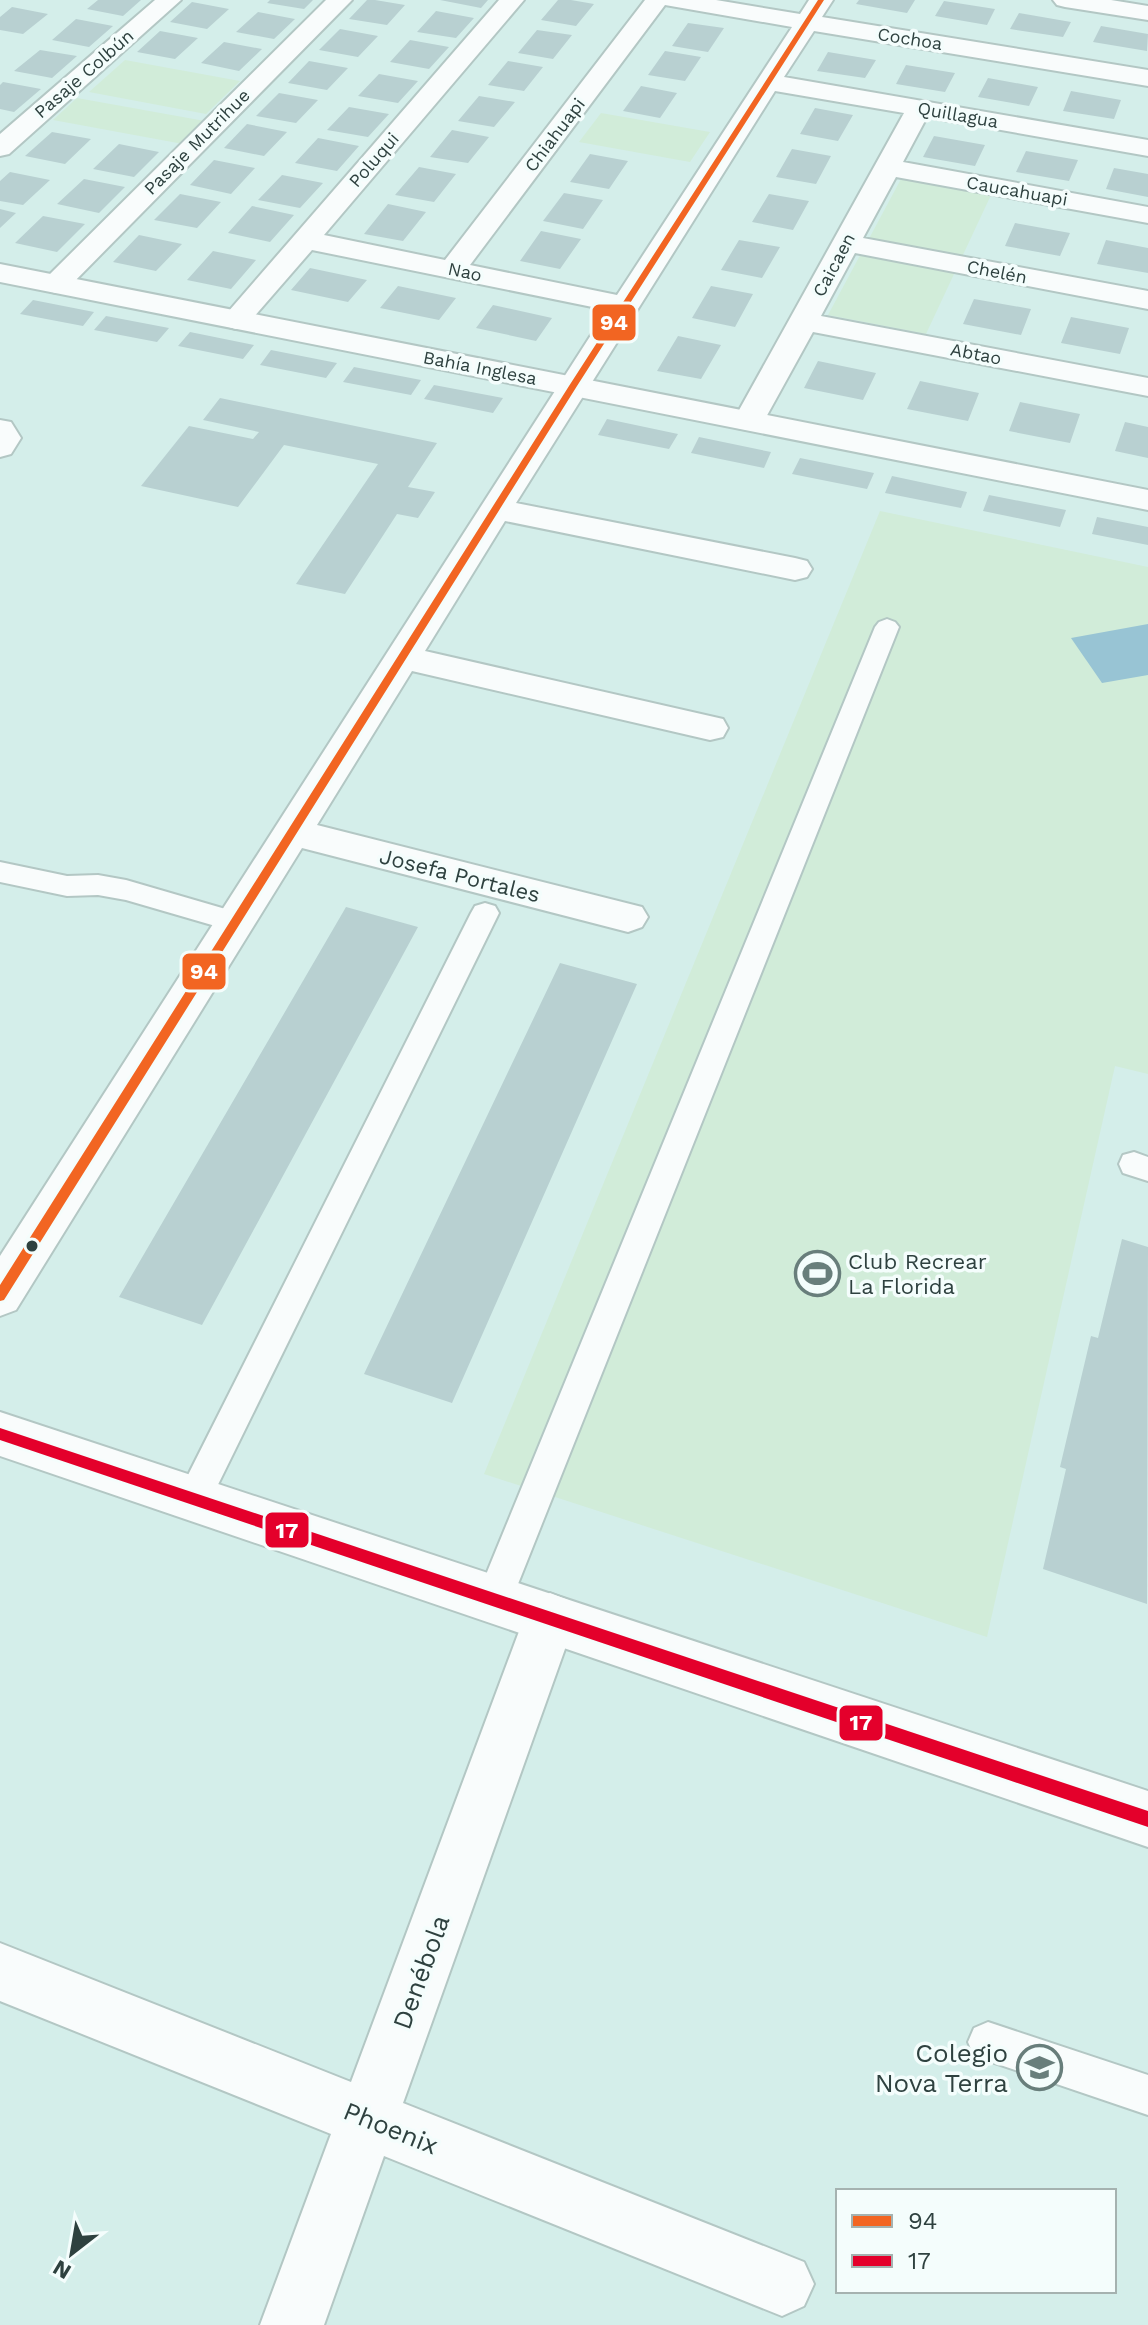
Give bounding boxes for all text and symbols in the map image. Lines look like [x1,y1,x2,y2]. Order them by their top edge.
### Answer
street label: Cochoa [876,23,944,54]
street label: Pasaje Colbún [30,25,137,122]
street label: Pasaje Mutrihue [139,84,254,199]
street label: Chiahuapi [520,94,589,176]
street label: Quillagua [916,97,1000,132]
street label: Poluqui [344,128,403,191]
street label: Caucahuapi [965,171,1069,210]
street label: Caicaen [808,229,859,300]
street label: Chelén [965,255,1029,288]
street label: Nao [446,258,484,285]
line badge: 94 [591,303,637,342]
text: 94 [600,310,628,335]
street label: Abtao [949,338,1003,369]
street label: Bahía Inglesa [421,346,539,389]
street label: Josefa Portales [377,843,543,908]
line badge: 94 [181,952,227,991]
text: 94 [190,959,218,984]
unlabelled marker [24,1238,40,1254]
place label: Club Recrear La Florida [848,1249,987,1299]
sports icon: Club Recrear La Florida [793,1250,841,1298]
line badge: 17 [264,1511,310,1549]
text: 17 [276,1518,298,1543]
line badge: 17 [838,1704,884,1742]
text: 17 [850,1710,872,1735]
street label: Denébola [386,1910,456,2033]
place label: Colegio Nova Terra [875,2038,1008,2098]
school or university icon: Colegio Nova Terra [1015,2044,1063,2092]
street label: Phoenix [339,2095,443,2161]
legend [836,2189,1116,2293]
text: 94 [908,2207,937,2235]
north arrow [32,2213,112,2293]
text: 17 [908,2247,931,2275]
text: N [49,2255,75,2285]

